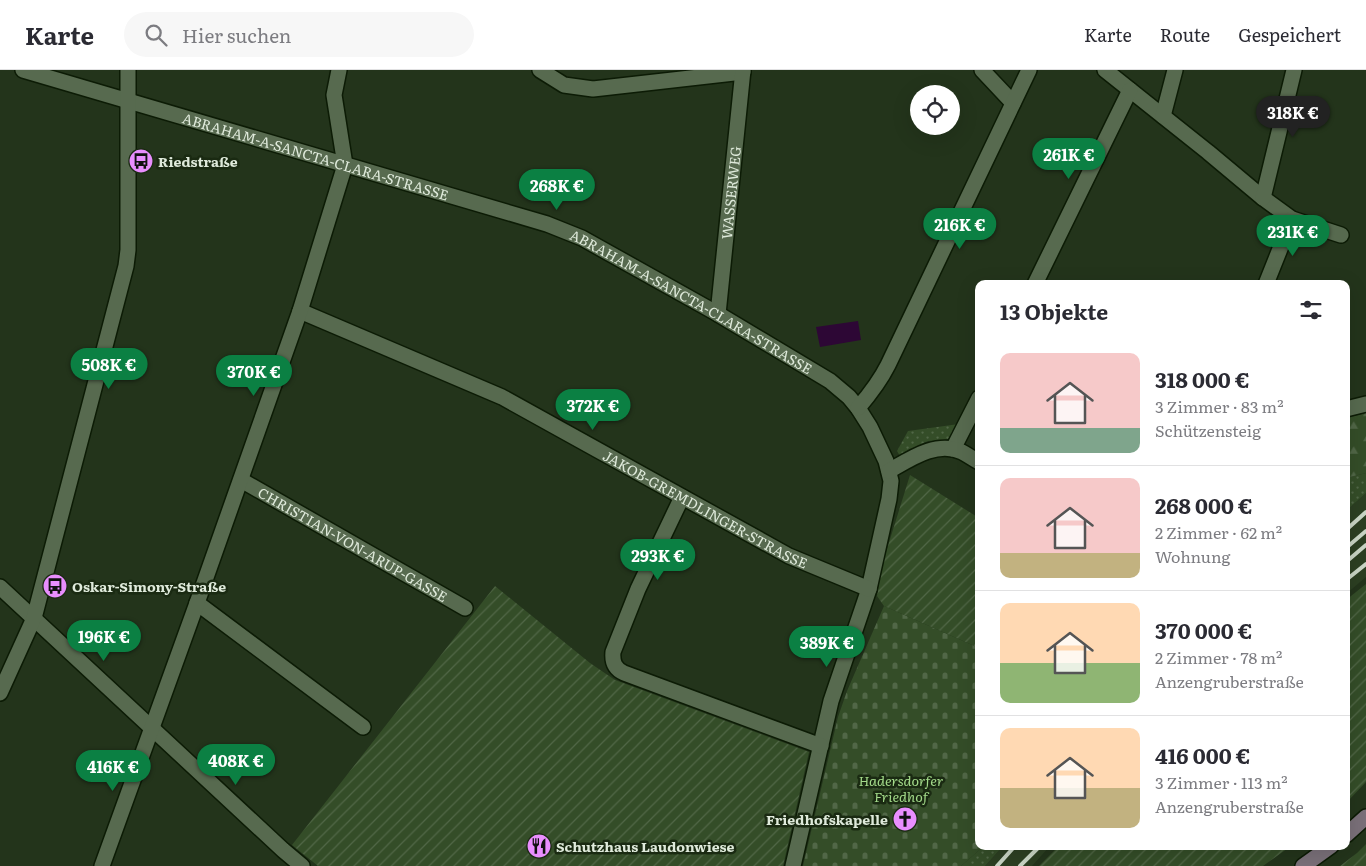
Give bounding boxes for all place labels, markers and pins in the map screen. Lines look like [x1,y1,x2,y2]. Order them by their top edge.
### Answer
pin: 318K € [1252,96,1334,138]
pin: 261K € [1028,138,1110,180]
bus stop icon: Riedstraße [128,148,154,174]
place label: Riedstraße [158,151,238,171]
pin: 268K € [516,168,598,211]
pin: 216K € [919,208,1001,250]
pin: 231K € [1252,214,1334,257]
pin: 508K € [68,348,150,390]
pin: 370K € [213,354,295,397]
pin: 372K € [552,388,634,431]
pin: 293K € [617,538,699,581]
bus stop icon: Oskar-Simony-Straße [42,573,68,599]
place label: Oskar-Simony-Straße [72,576,226,596]
pin: 196K € [63,620,145,662]
pin: 389K € [786,626,868,668]
pin: 408K € [195,744,277,786]
pin: 416K € [72,750,154,792]
church icon: Friedhofskapelle [892,806,918,832]
place label: Friedhofskapelle [766,809,888,829]
restaurant icon: Schutzhaus Laudonwiese [526,833,552,859]
place label: Schutzhaus Laudonwiese [556,836,734,856]

